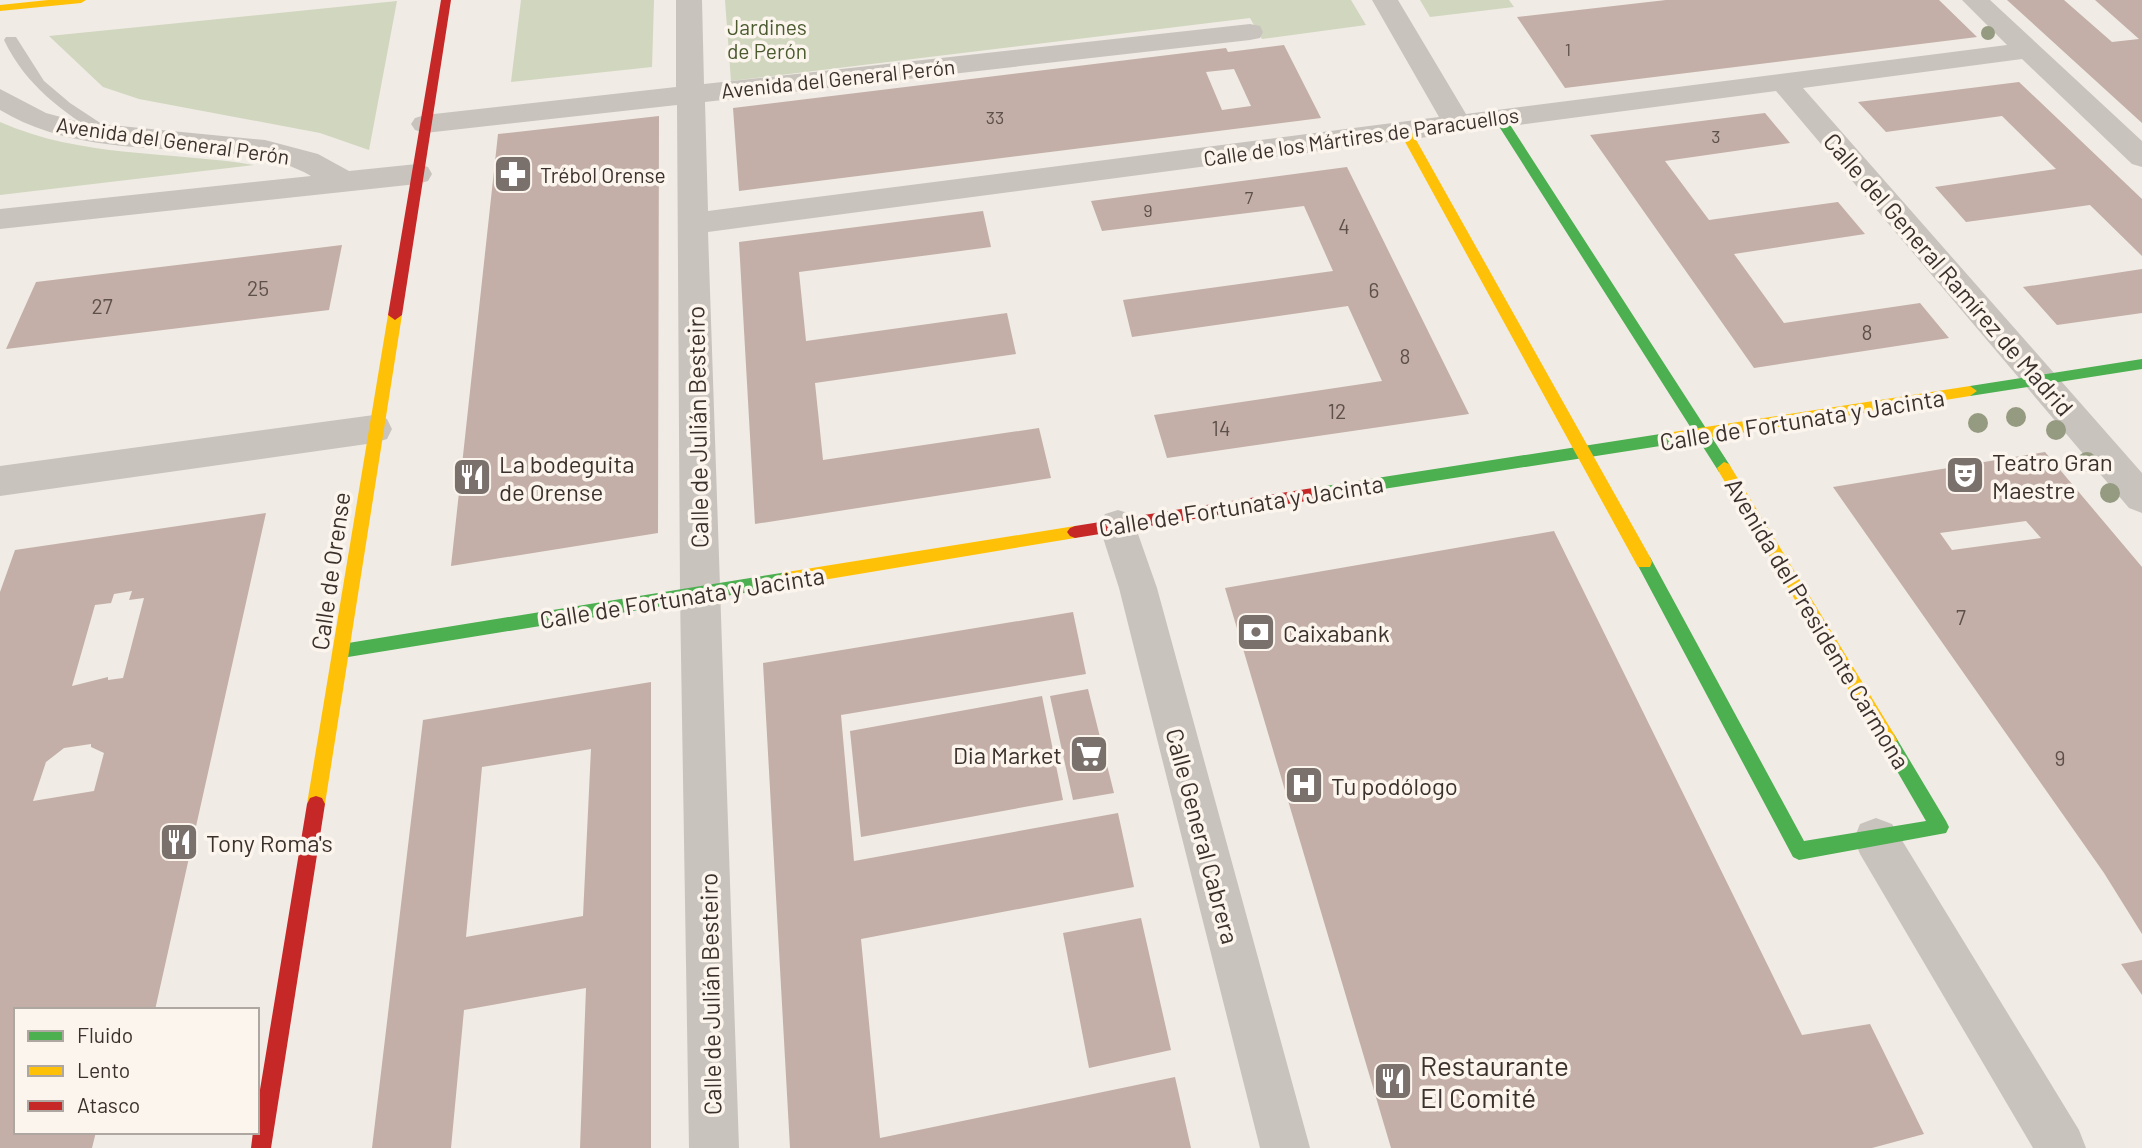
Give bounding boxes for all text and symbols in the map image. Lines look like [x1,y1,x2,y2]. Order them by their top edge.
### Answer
park label: Jardines de Perón [727,14,807,63]
house number: 1 [1565,38,1571,60]
street label: Avenida del General Perón [720,53,956,103]
street label: Calle de los Mártires de Paracuellos [1202,101,1520,171]
house number: 33 [986,106,1004,128]
street label: Avenida del General Perón [55,111,291,169]
house number: 3 [1711,125,1721,147]
street label: Calle del General Ramírez de Madrid [1818,126,2080,422]
pharmacy icon: Trébol Orense [492,153,534,195]
place label: Trébol Orense [540,162,666,187]
house number: 7 [1245,186,1254,208]
house number: 9 [1143,199,1153,221]
house number: 4 [1338,213,1350,238]
house number: 25 [247,275,269,300]
house number: 6 [1369,277,1379,302]
house number: 27 [91,293,113,318]
street label: Calle de Julián Besteiro [680,306,714,548]
house number: 8 [1862,319,1872,344]
house number: 8 [1400,343,1410,368]
street label: Calle de Fortunata y Jacinta [1658,382,1946,456]
house number: 12 [1328,398,1346,423]
house number: 14 [1212,415,1230,440]
place label: Teatro Gran Maestre [1992,447,2113,504]
place label: La bodeguita de Orense [499,449,634,506]
theatre icon: Teatro Gran Maestre [1944,454,1986,496]
restaurant icon: La bodeguita de Orense [451,456,493,498]
street label: Calle de Fortunata y Jacinta [1097,468,1385,542]
street label: Avenida del Presidente Carmona [1719,472,1917,774]
street label: Calle de Orense [305,490,355,652]
street label: Calle de Fortunata y Jacinta [538,560,826,634]
house number: 7 [1956,604,1966,629]
bank icon: Caixabank [1235,611,1277,653]
place label: Caixabank [1283,618,1390,647]
street label: Calle General Cabrera [1160,725,1246,947]
supermarket icon: Dia Market [1068,733,1110,775]
place label: Dia Market [953,740,1062,769]
house number: 9 [2055,745,2065,770]
hospital icon: Tu podólogo [1283,764,1325,806]
place label: Tu podólogo [1331,771,1458,800]
restaurant icon: Tony Roma's [158,821,200,863]
place label: Tony Roma's [206,828,333,857]
street label: Calle de Julián Besteiro [693,873,727,1115]
legend [14,1008,259,1134]
text: Fluido [77,1022,133,1047]
place label: Restaurante El Comité [1420,1048,1569,1114]
text: Lento [77,1057,130,1082]
restaurant icon: Restaurante El Comité [1372,1060,1414,1102]
text: Atasco [77,1092,140,1117]

